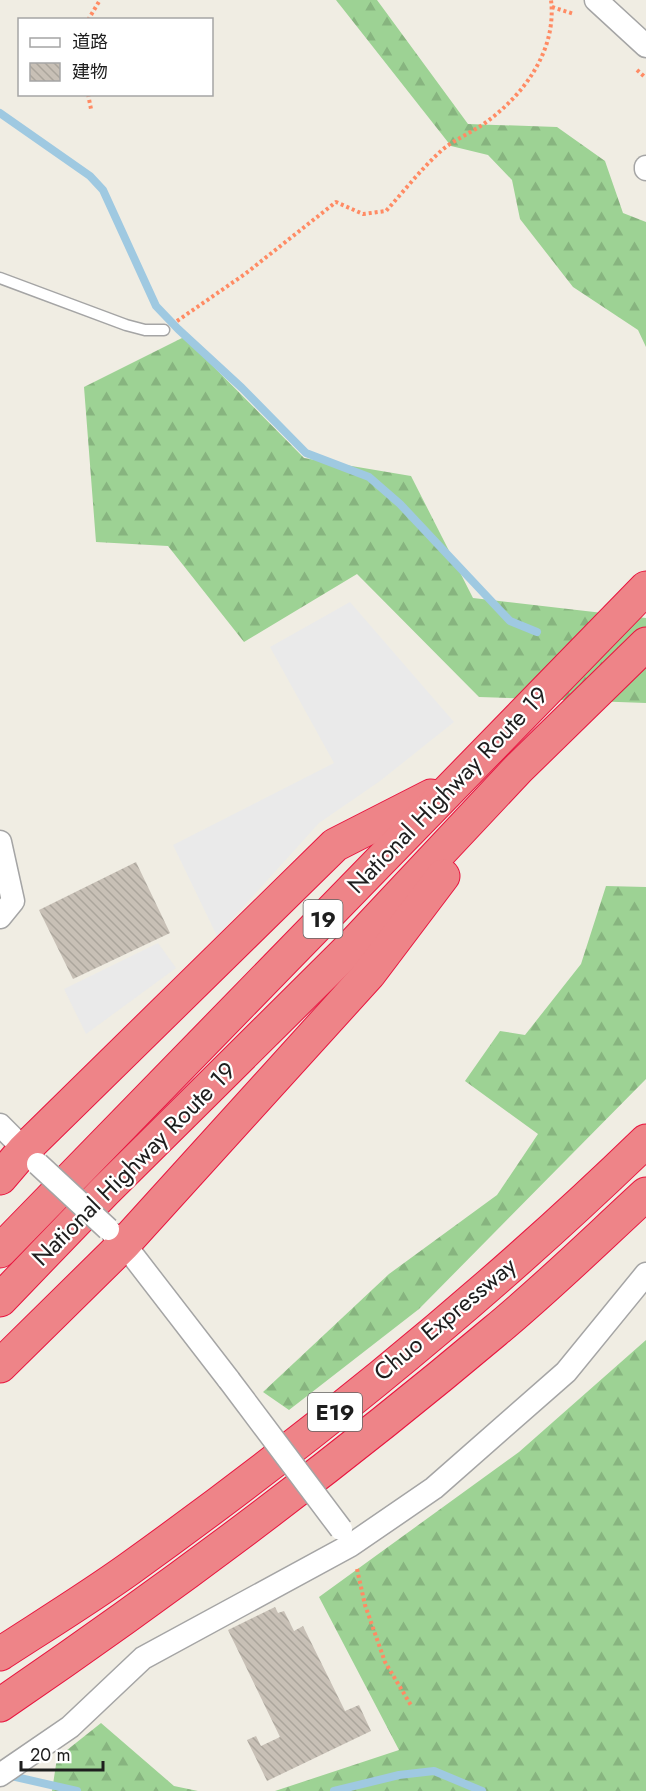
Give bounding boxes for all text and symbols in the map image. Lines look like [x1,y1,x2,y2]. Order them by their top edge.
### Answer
legend [18,18,213,96]
text: 道路 [72,29,108,55]
text: 建物 [72,59,108,85]
street label: National Highway Route 19 [339,678,556,901]
road number: 19 [304,900,342,938]
street label: National Highway Route 19 [24,1054,244,1274]
street label: Chuo Expressway [366,1248,524,1389]
road number: E19 [308,1393,362,1431]
scale bar [21,1734,104,1772]
text: 20 m [30,1742,70,1768]

